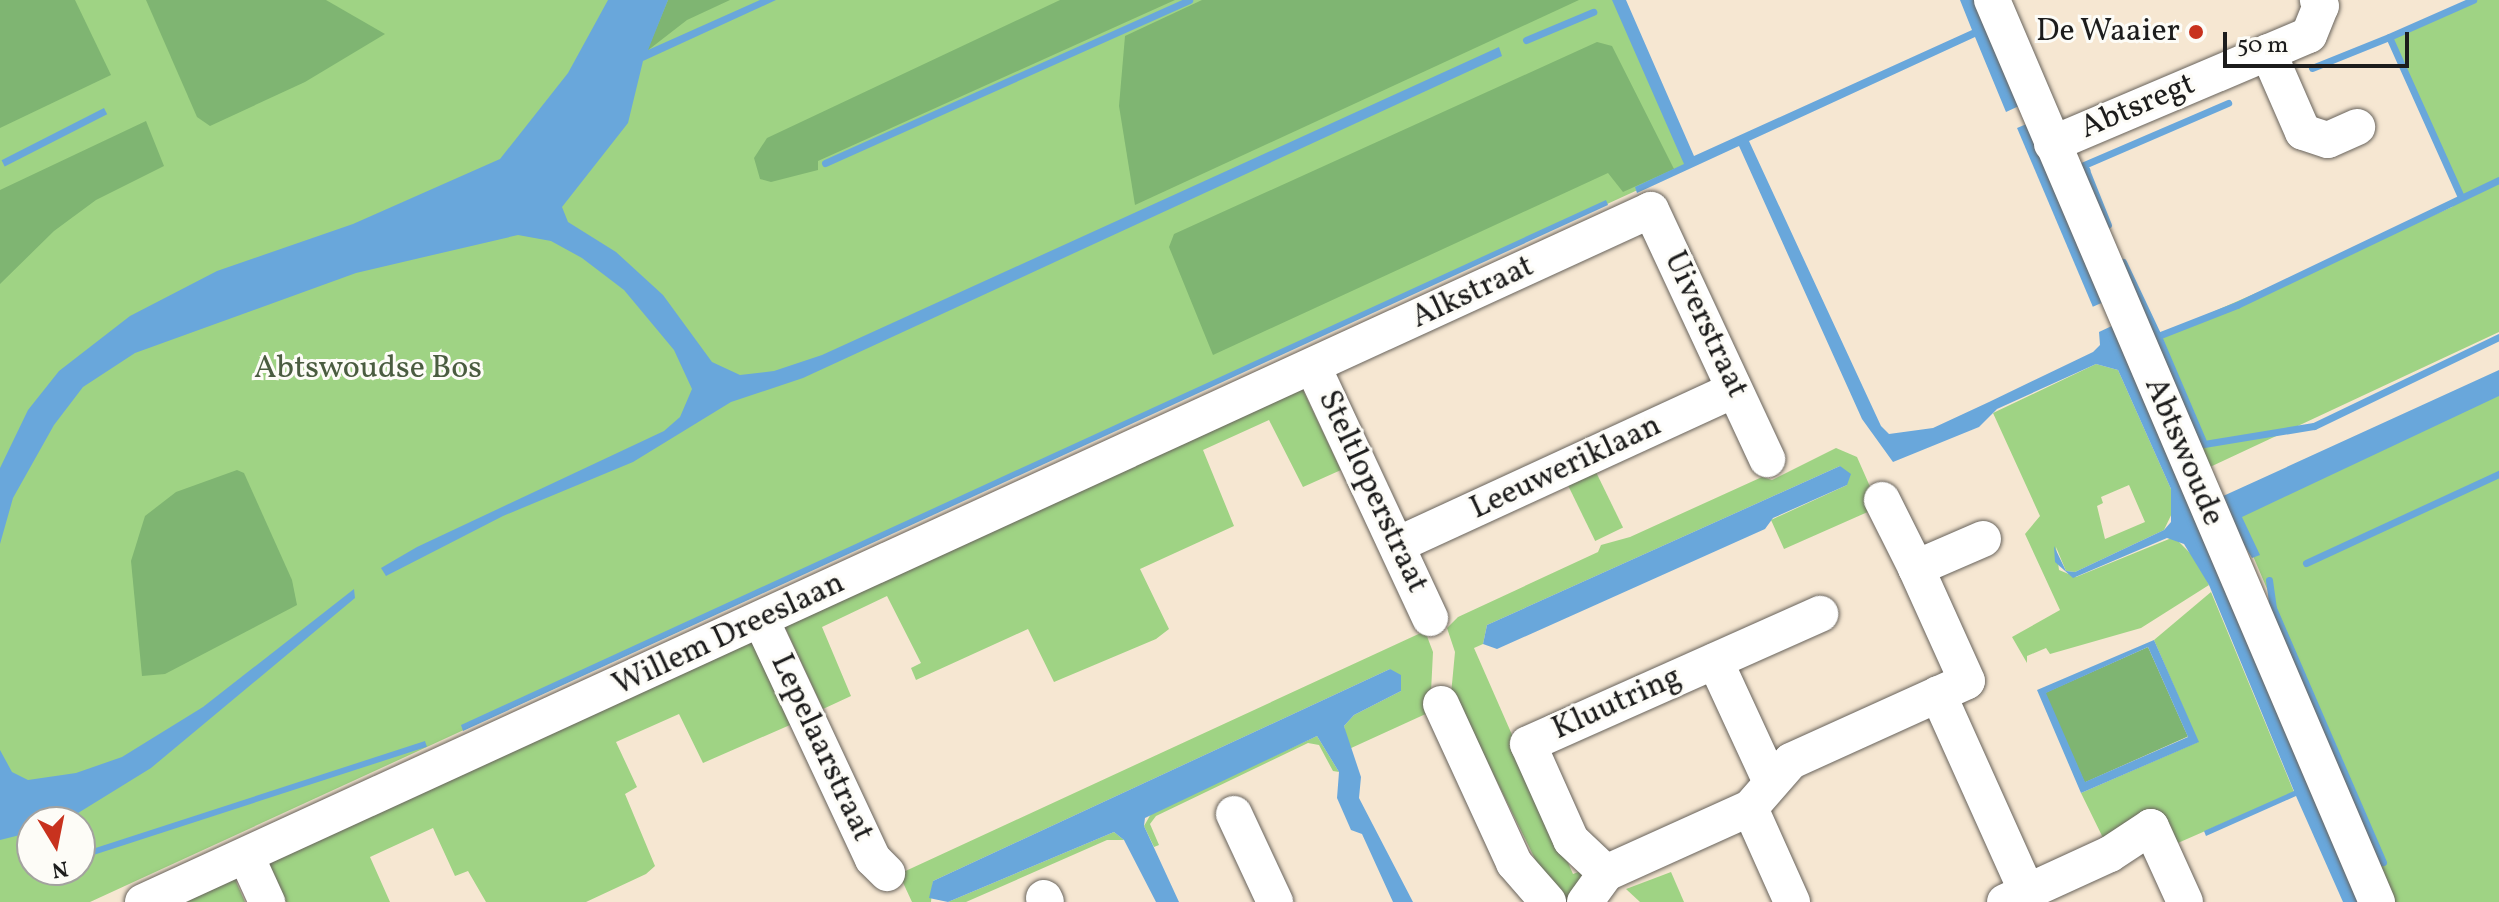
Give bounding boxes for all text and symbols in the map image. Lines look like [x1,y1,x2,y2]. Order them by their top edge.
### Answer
place label: De Waaier [2035,13,2180,51]
scale bar [2227,16,2413,66]
marker: De Waaier [2187,23,2205,41]
text: 50 m [2237,29,2289,63]
street label: Abtsregt [2075,66,2201,148]
street label: Uiverstraat [1654,246,1756,404]
street label: Alkstraat [1406,248,1540,338]
park label: Abtswoudse Bos [254,350,482,388]
street label: Abtswoude [2135,372,2231,532]
street label: Steltloperstraat [1308,385,1436,599]
street label: Leeuweriklaan [1465,407,1667,529]
street label: Willem Dreeslaan [607,565,851,705]
street label: Lepelaarstraat [761,648,881,848]
street label: Kluutring [1547,659,1687,749]
north arrow [16,806,96,886]
text: N [49,852,70,885]

